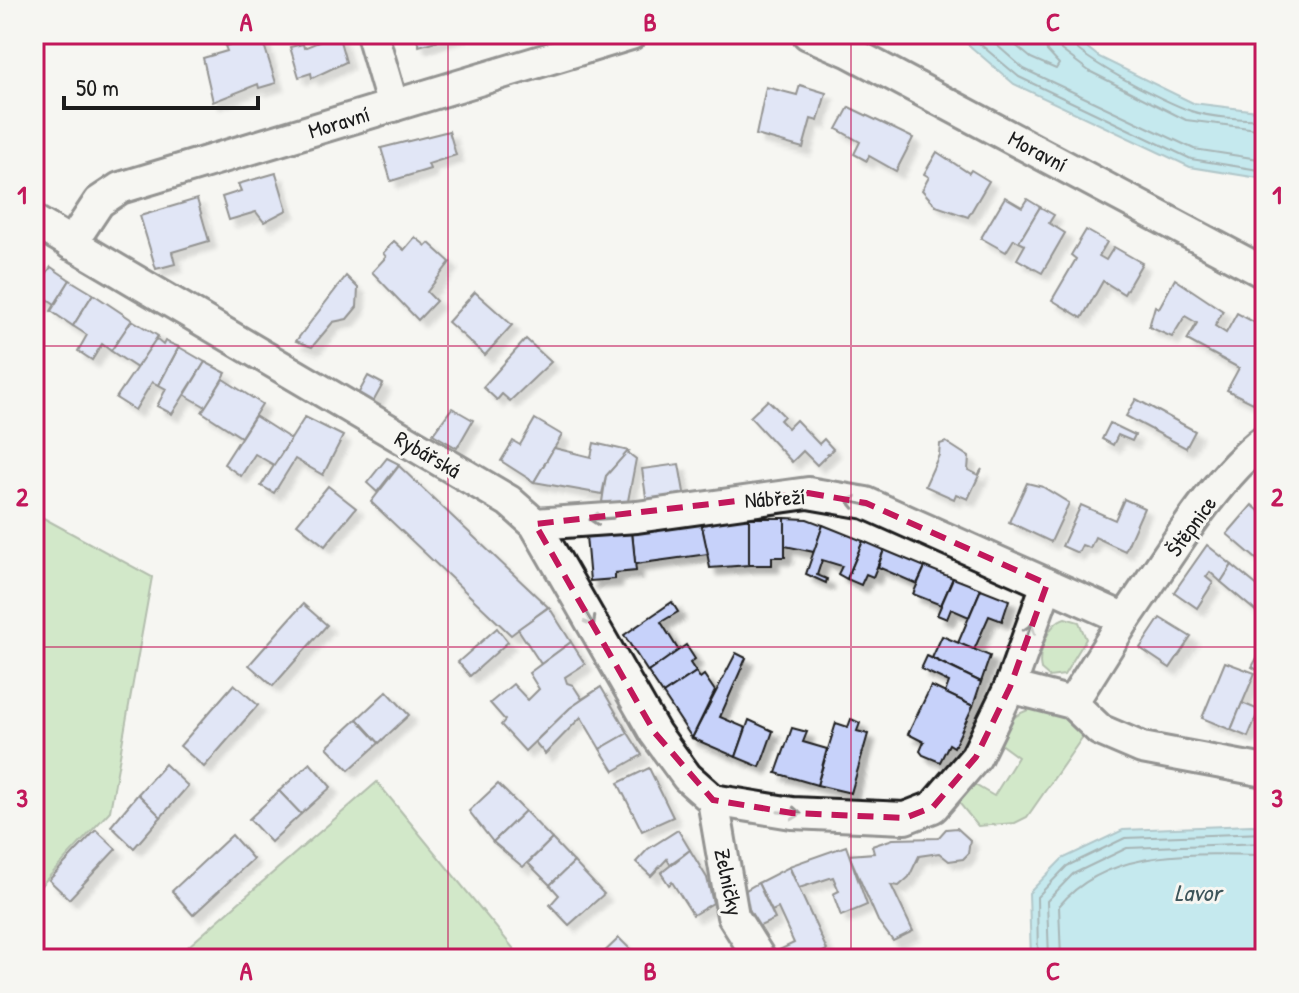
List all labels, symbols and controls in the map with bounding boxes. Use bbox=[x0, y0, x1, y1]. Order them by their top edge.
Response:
text: A bbox=[240, 4, 253, 39]
text: B bbox=[643, 4, 657, 39]
text: C bbox=[1046, 4, 1060, 39]
scale bar bbox=[64, 60, 258, 110]
text: 50 m bbox=[76, 71, 119, 103]
street label: Moravní bbox=[305, 98, 373, 146]
street label: Moravní bbox=[1003, 123, 1073, 179]
text: 1 bbox=[17, 177, 27, 212]
text: 1 bbox=[1272, 177, 1282, 212]
street label: Rybářská bbox=[389, 423, 467, 485]
text: 2 bbox=[16, 479, 29, 514]
text: 2 bbox=[1271, 479, 1284, 514]
street label: Nábřeží bbox=[744, 481, 806, 515]
street label: Štěpnice bbox=[1159, 489, 1223, 562]
one-way arrow bbox=[846, 494, 872, 509]
one-way arrow bbox=[588, 512, 615, 527]
one-way arrow bbox=[580, 604, 596, 627]
one-way arrow bbox=[1022, 623, 1037, 648]
text: 3 bbox=[16, 780, 28, 815]
text: 3 bbox=[1271, 780, 1283, 815]
one-way arrow bbox=[776, 805, 803, 820]
street label: Zelničky bbox=[707, 846, 751, 918]
water label: Lavor bbox=[1175, 876, 1224, 908]
text: A bbox=[240, 953, 253, 988]
text: B bbox=[643, 953, 657, 988]
text: C bbox=[1046, 953, 1060, 988]

